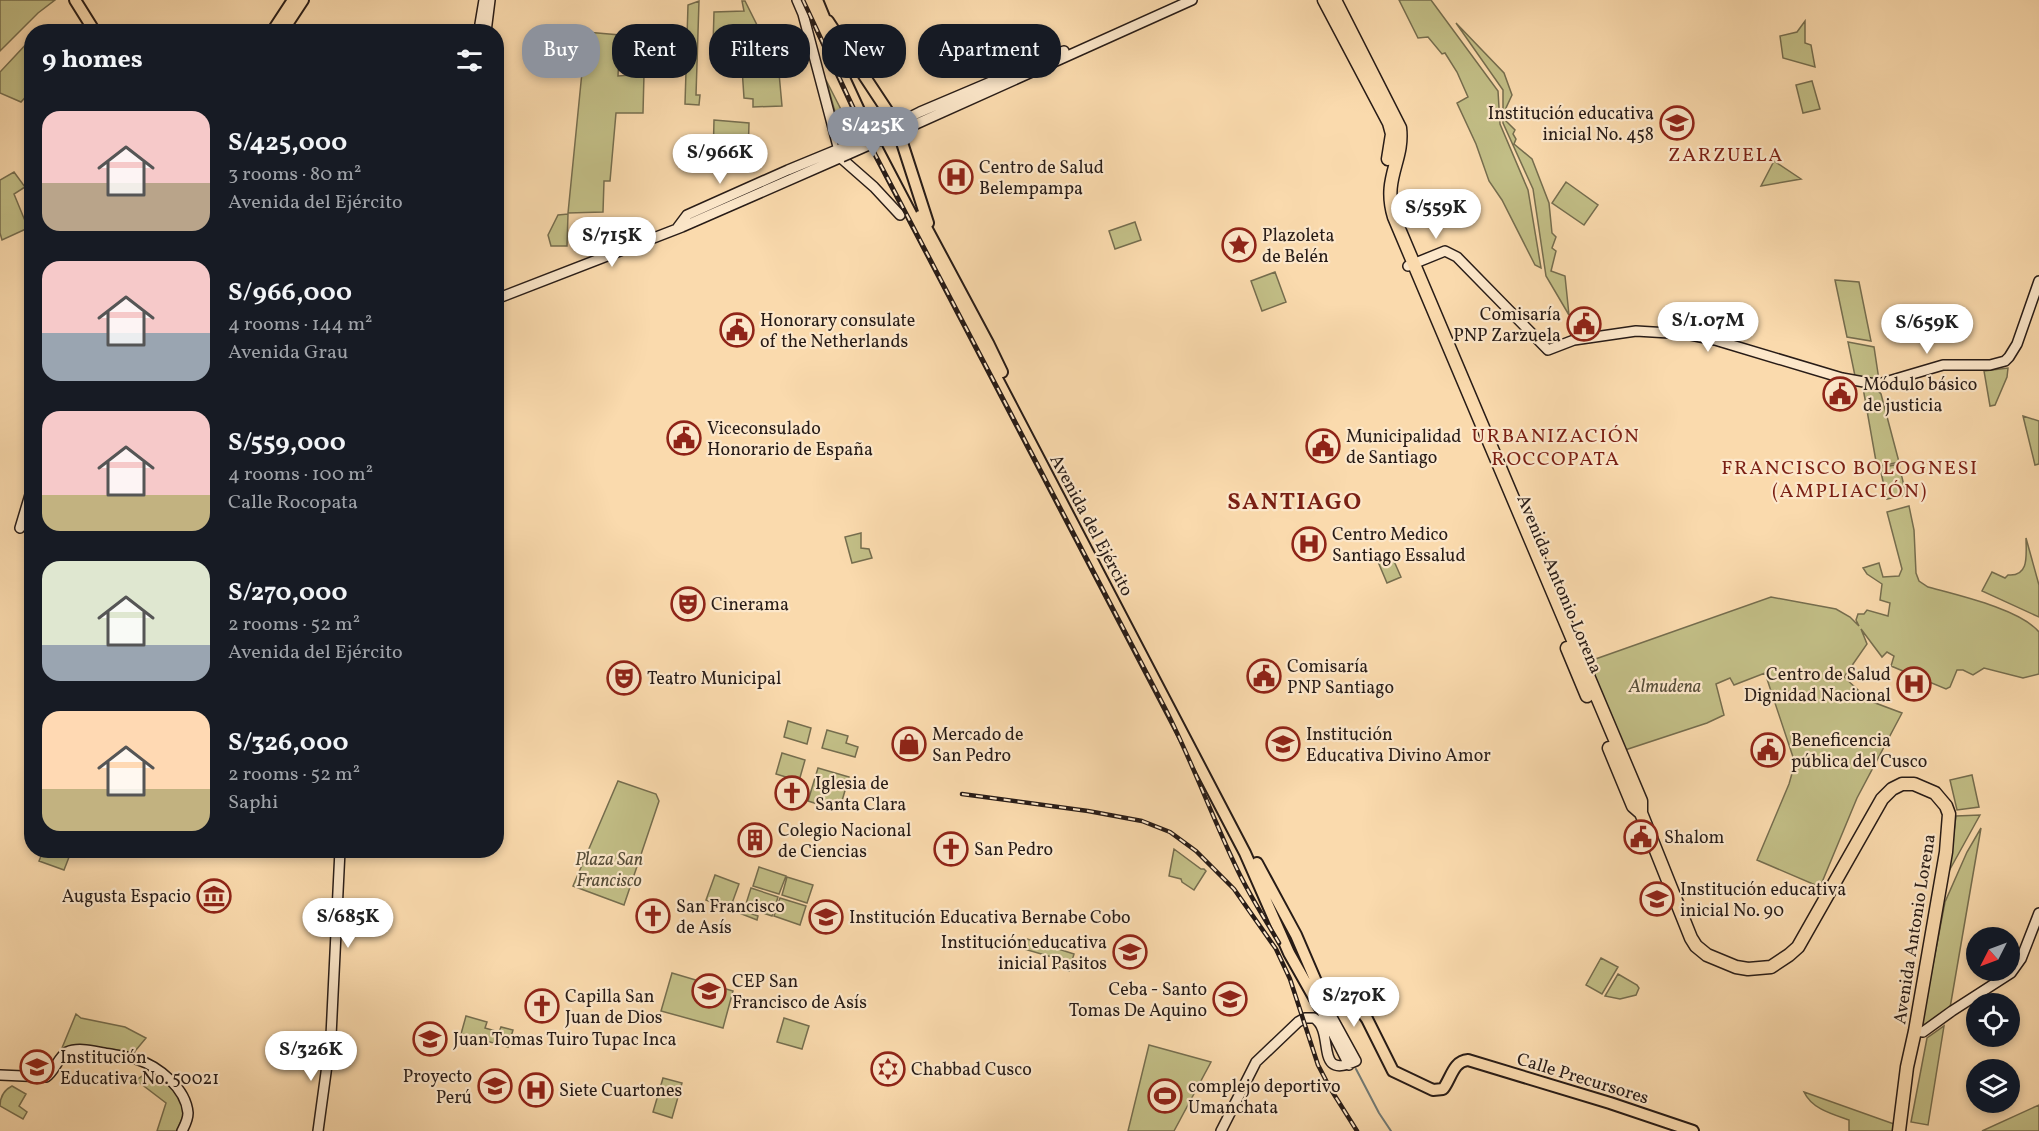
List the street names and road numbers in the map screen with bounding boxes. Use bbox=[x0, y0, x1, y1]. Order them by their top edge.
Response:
street label: Avenida del Ejército bbox=[1043, 450, 1139, 601]
street label: Avenida Antonio Lorena bbox=[1510, 491, 1608, 678]
street label: Avenida Antonio Lorena bbox=[1888, 832, 1943, 1026]
street label: Calle Precursores bbox=[1513, 1047, 1652, 1111]

